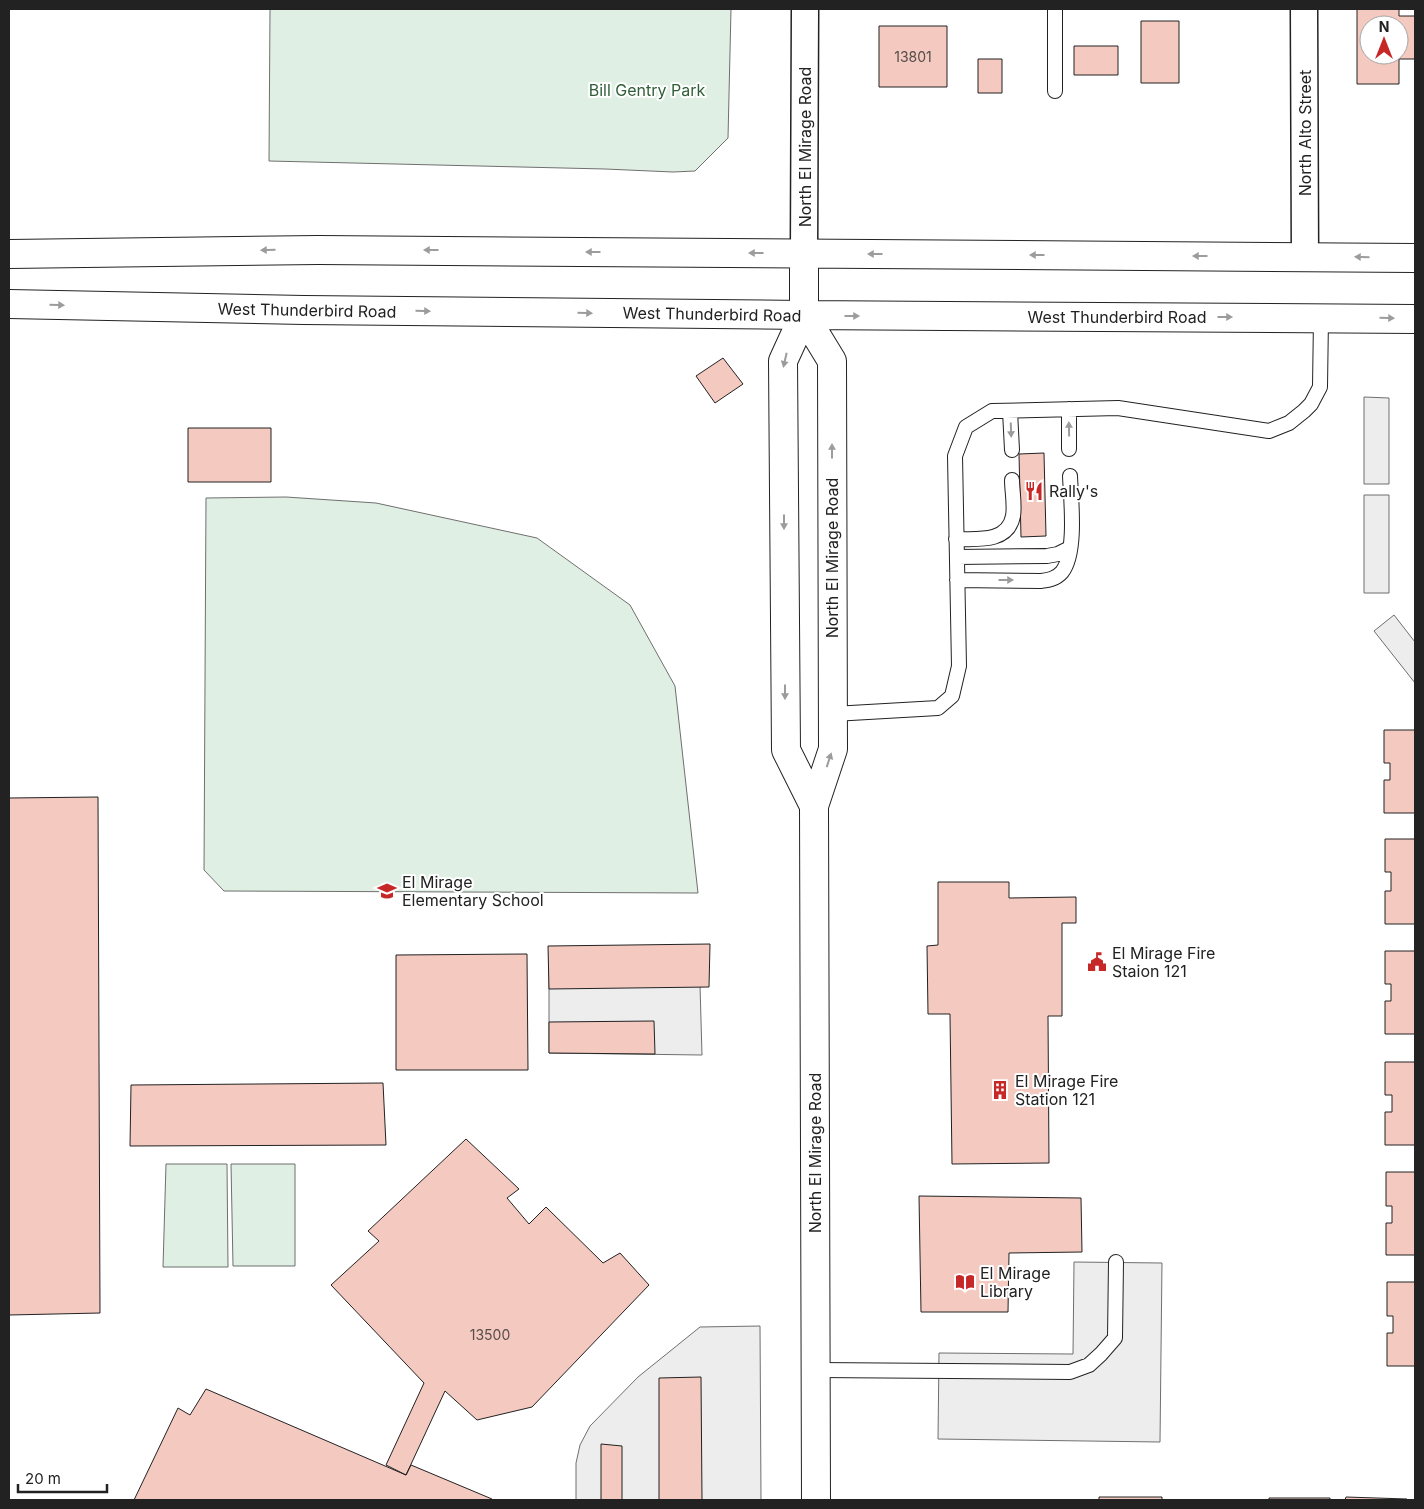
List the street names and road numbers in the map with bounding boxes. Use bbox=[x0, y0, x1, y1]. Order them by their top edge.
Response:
street label: North El Mirage Road bbox=[795, 67, 815, 227]
street label: North Alto Street bbox=[1295, 70, 1315, 196]
street label: West Thunderbird Road bbox=[217, 298, 397, 322]
street label: West Thunderbird Road bbox=[622, 302, 802, 326]
street label: West Thunderbird Road bbox=[1028, 307, 1206, 327]
street label: North El Mirage Road bbox=[822, 478, 842, 638]
street label: North El Mirage Road bbox=[805, 1073, 825, 1233]

